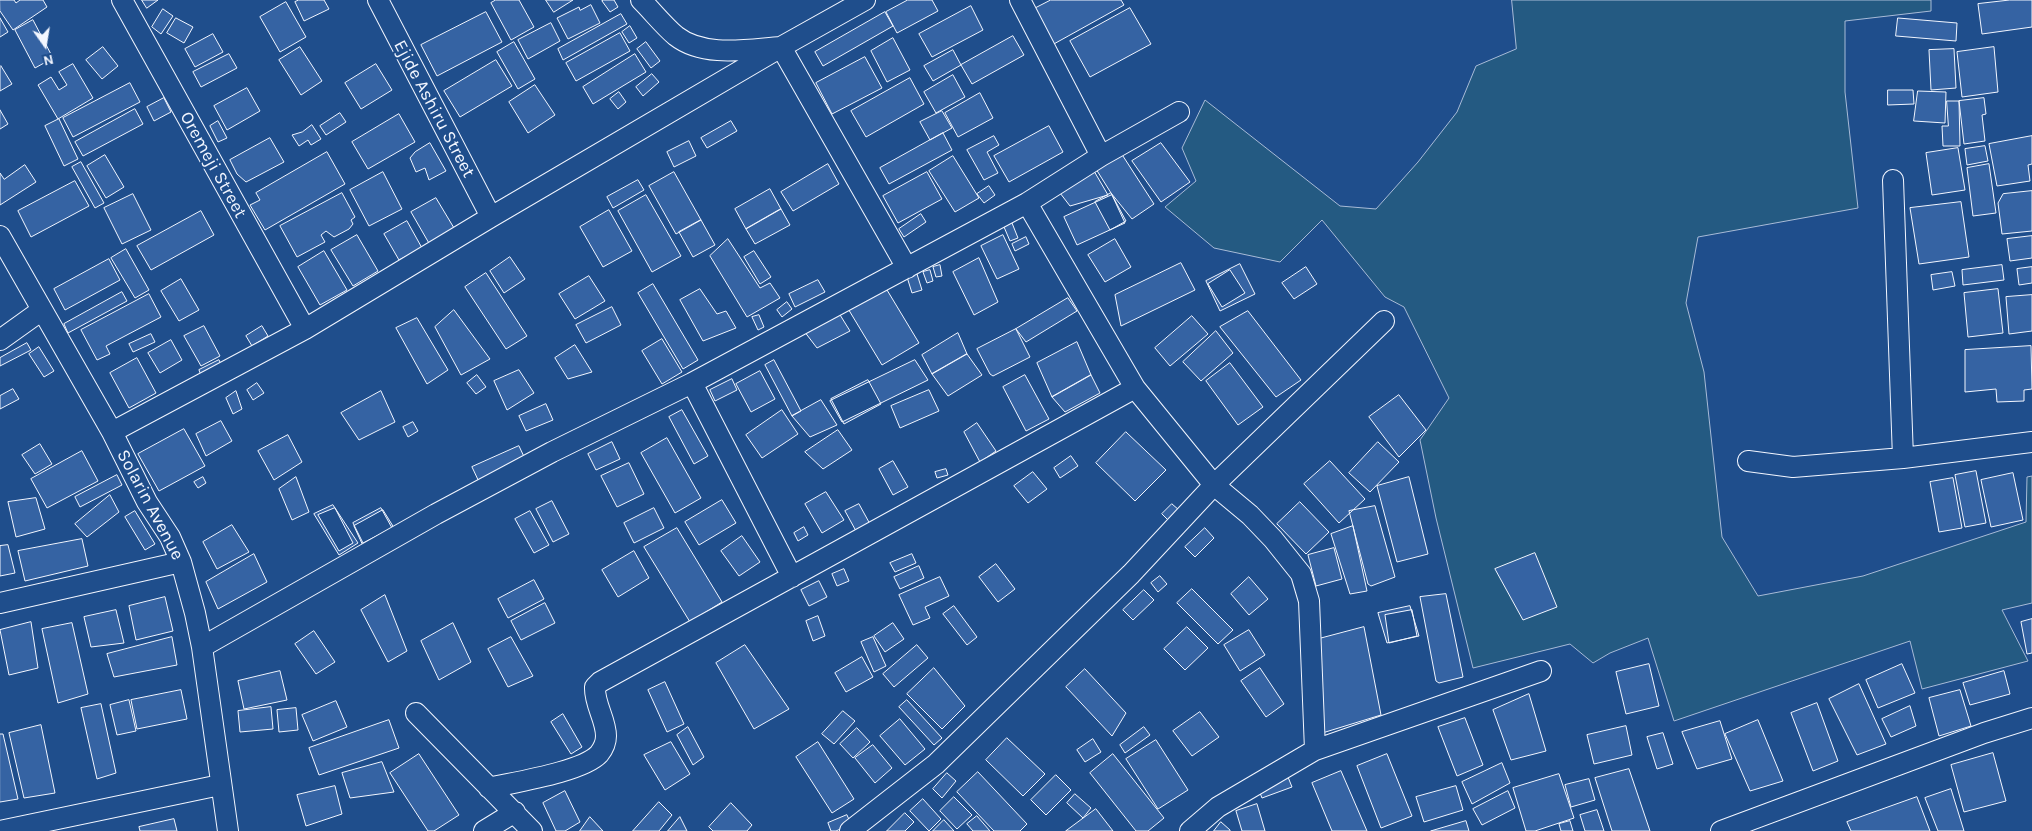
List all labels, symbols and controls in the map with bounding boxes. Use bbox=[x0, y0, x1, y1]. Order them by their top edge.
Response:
north arrow bbox=[20, 20, 70, 70]
street label: Ejide Ashiru Street bbox=[389, 37, 479, 181]
text: N bbox=[42, 51, 55, 70]
street label: Oremeji Street bbox=[175, 108, 251, 222]
street label: Solarin Avenue bbox=[112, 446, 188, 564]

